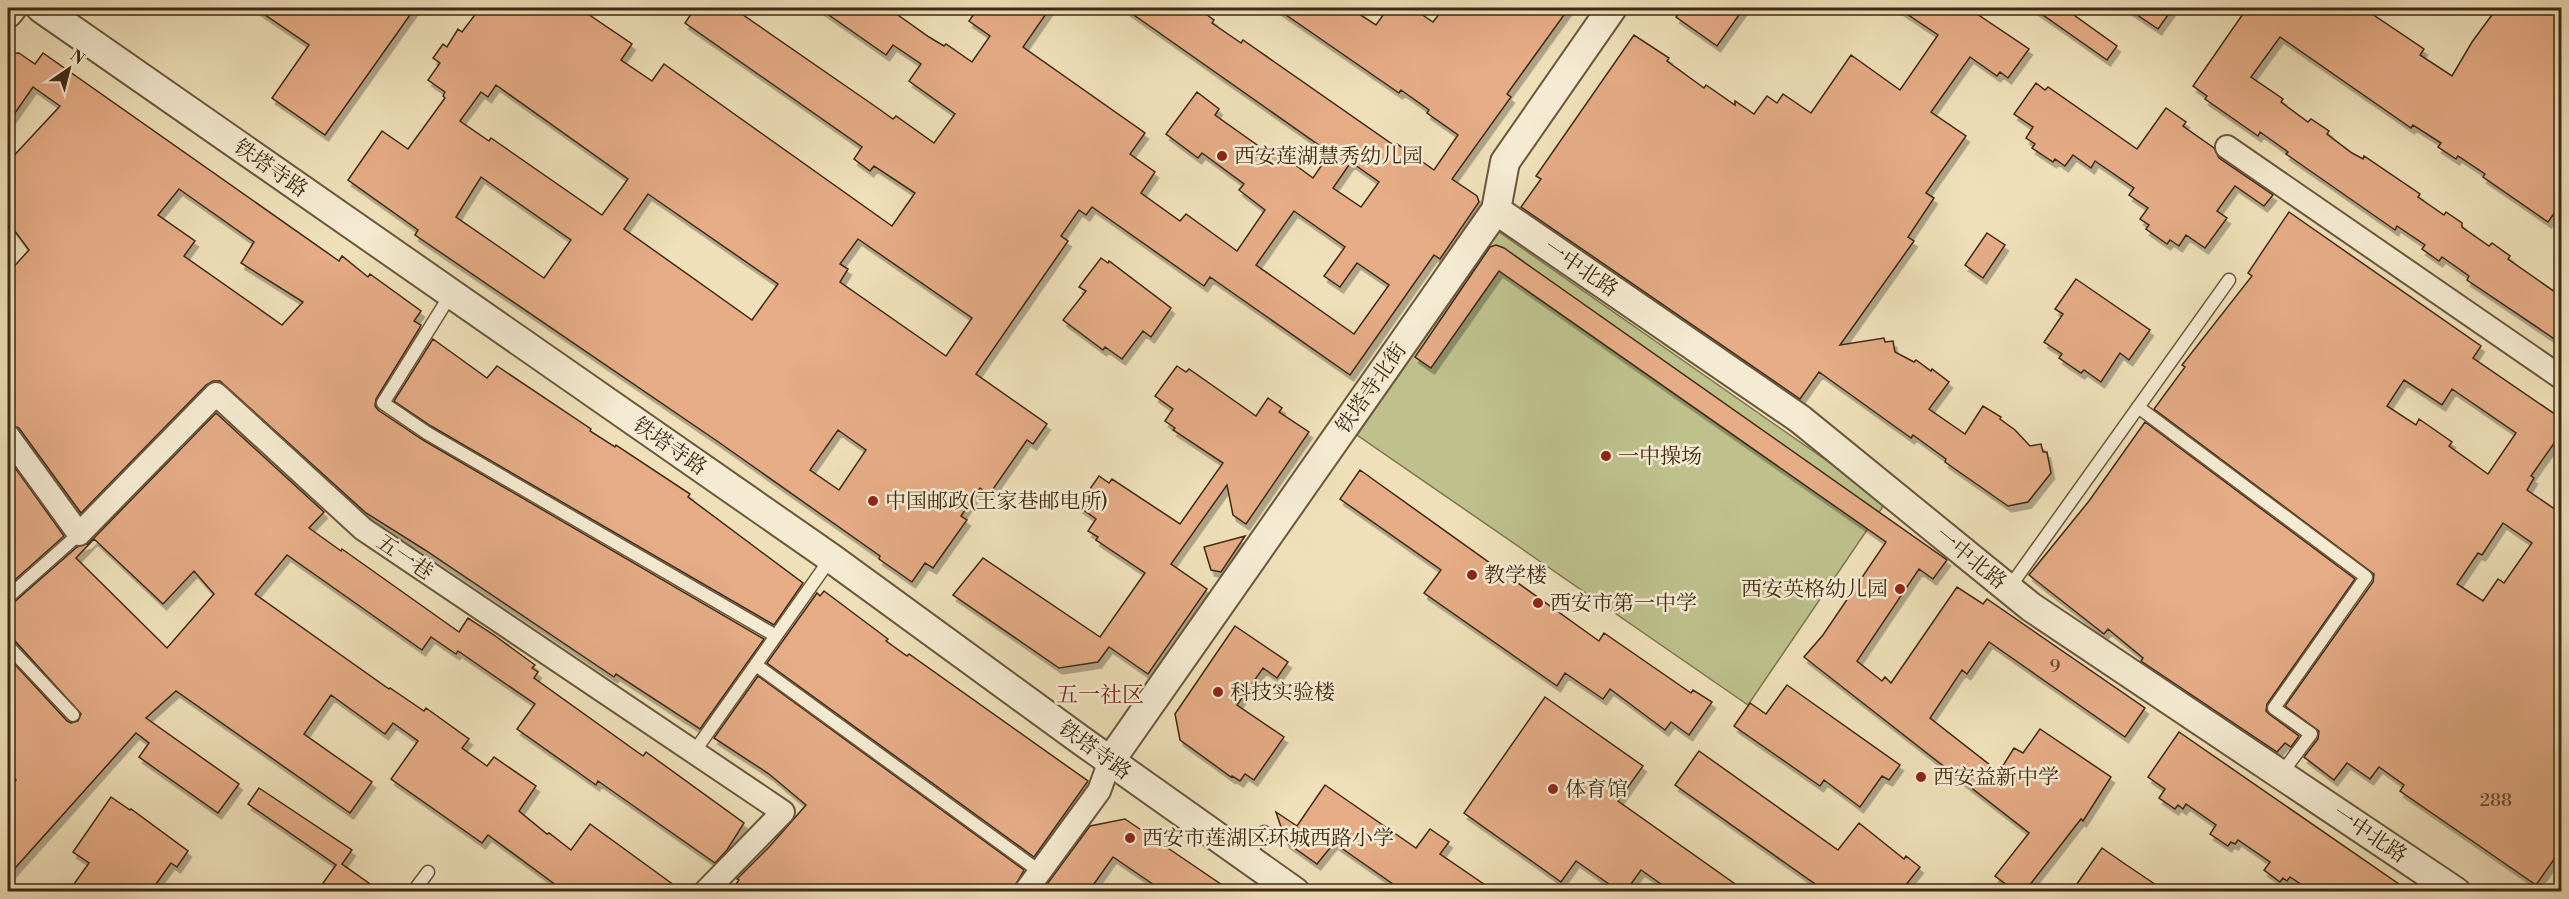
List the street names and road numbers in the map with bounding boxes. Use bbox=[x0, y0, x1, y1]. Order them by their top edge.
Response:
street label: 铁塔寺路 bbox=[229, 134, 312, 204]
street label: 一中北路 bbox=[1538, 235, 1623, 303]
street label: 铁塔寺北街 bbox=[1331, 338, 1413, 439]
street label: 铁塔寺路 bbox=[628, 412, 711, 482]
street label: 一中北路 bbox=[1930, 522, 2011, 595]
street label: 五一巷 bbox=[371, 529, 438, 586]
street label: 铁塔寺路 bbox=[1053, 716, 1136, 786]
street label: 一中北路 bbox=[2327, 801, 2412, 869]

